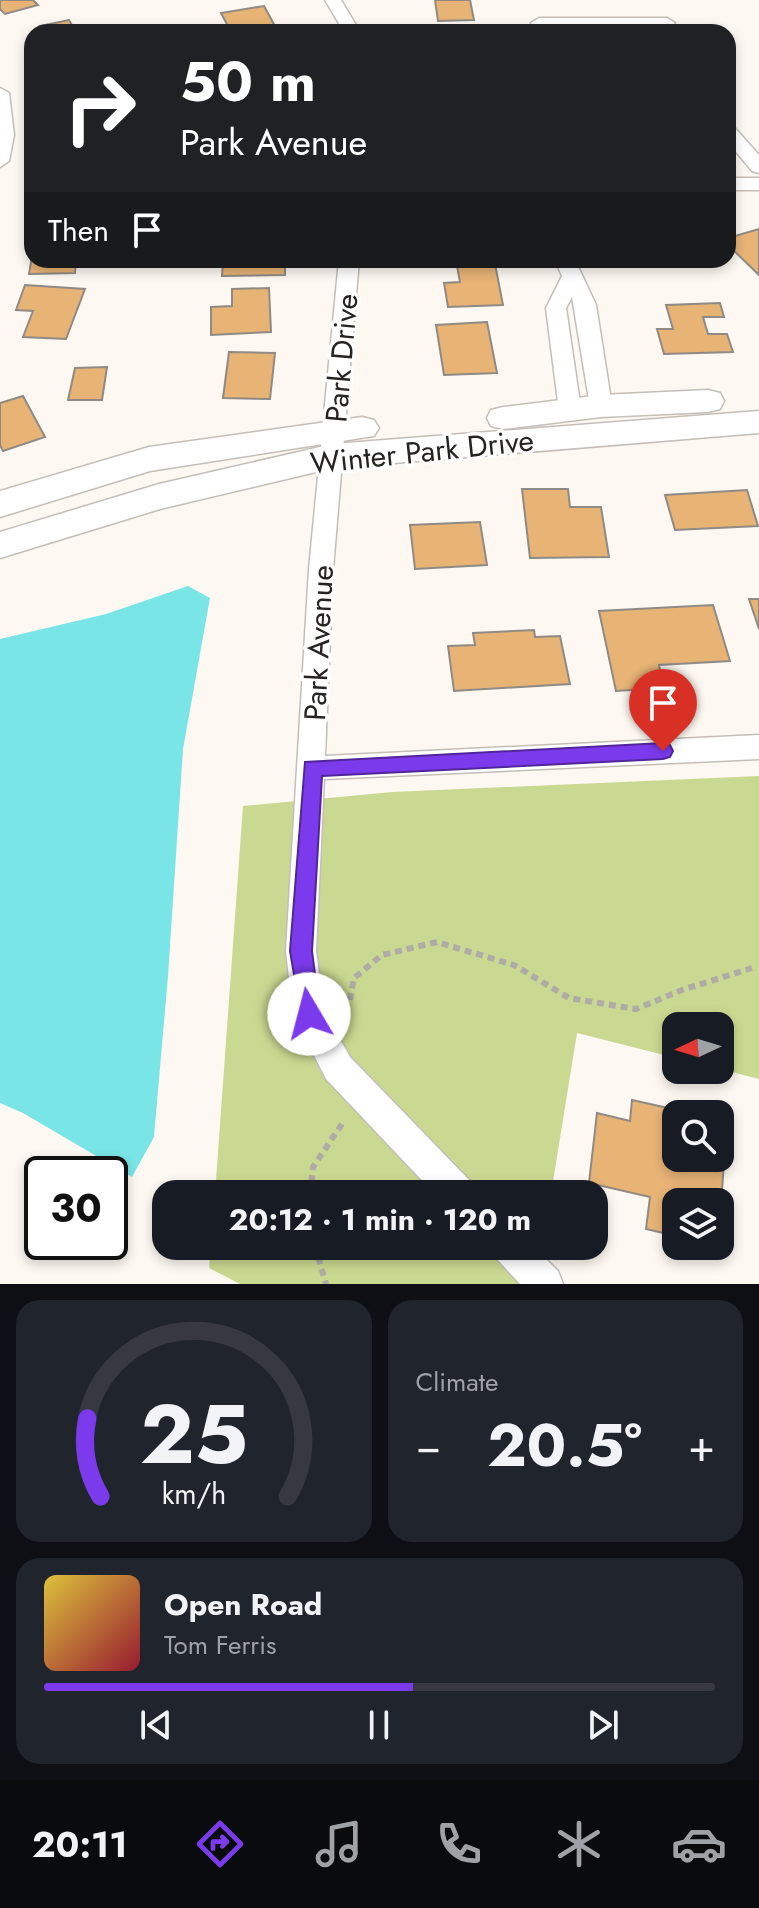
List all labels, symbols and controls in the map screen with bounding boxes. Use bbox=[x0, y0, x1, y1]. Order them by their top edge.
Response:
text: 50 m bbox=[180, 41, 316, 122]
icon: right bbox=[48, 56, 152, 160]
text: Park Avenue bbox=[180, 116, 367, 168]
icon: arrive bbox=[125, 208, 169, 252]
text: Then bbox=[48, 209, 109, 252]
street label: Park Drive bbox=[314, 292, 369, 424]
street label: Winter Park Drive bbox=[308, 418, 536, 485]
street label: Park Avenue bbox=[293, 564, 344, 722]
pin bbox=[629, 669, 697, 751]
icon: arrive bbox=[641, 681, 685, 725]
position arrow bbox=[267, 972, 351, 1056]
north arrow bbox=[662, 1012, 734, 1084]
map controls bbox=[662, 1012, 734, 1260]
button: search bbox=[662, 1100, 734, 1172]
speed limit sign: 30 bbox=[24, 1156, 128, 1260]
button: layers bbox=[662, 1188, 734, 1260]
text: 20:12 · 1 min · 120 m bbox=[229, 1198, 531, 1241]
text: Climate bbox=[416, 1363, 498, 1401]
text: 25 bbox=[140, 1374, 248, 1494]
text: 20.5° bbox=[487, 1402, 642, 1489]
text: − bbox=[416, 1414, 441, 1478]
text: + bbox=[688, 1414, 715, 1478]
text: km/h bbox=[161, 1473, 226, 1515]
text: Open Road bbox=[164, 1583, 322, 1626]
text: Tom Ferris bbox=[164, 1626, 276, 1664]
icon: previous bbox=[134, 1703, 178, 1747]
icon: pause bbox=[357, 1703, 401, 1747]
icon: next bbox=[581, 1703, 625, 1747]
icon: directions bbox=[192, 1816, 248, 1872]
icon: music bbox=[311, 1816, 367, 1872]
icon: phone bbox=[431, 1816, 487, 1872]
icon: climate bbox=[551, 1816, 607, 1872]
icon: car bbox=[671, 1816, 727, 1872]
text: 20:11 bbox=[32, 1818, 128, 1870]

